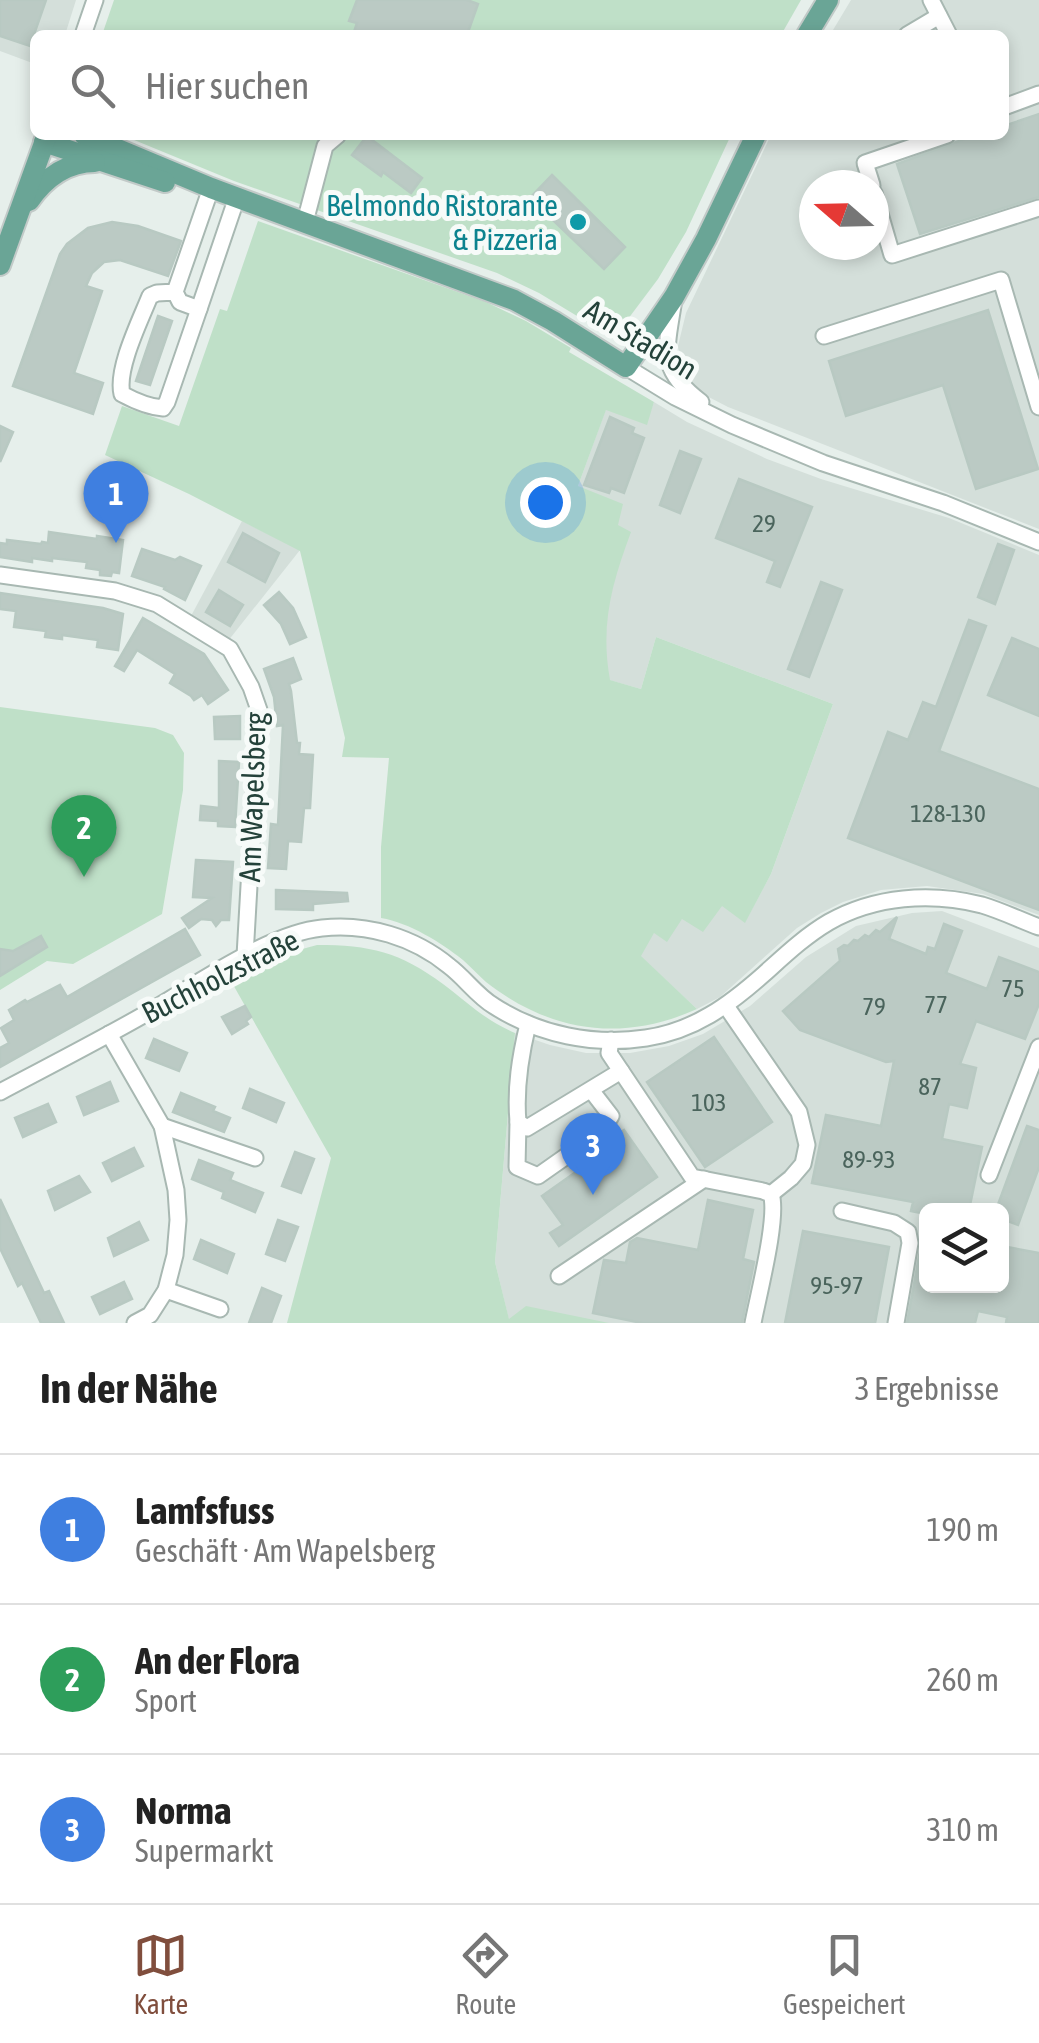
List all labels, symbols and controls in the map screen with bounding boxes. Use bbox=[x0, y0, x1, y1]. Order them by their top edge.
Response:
search box bbox=[30, 30, 1009, 140]
icon: search bbox=[65, 58, 120, 113]
text: Hier suchen bbox=[145, 64, 309, 107]
north arrow bbox=[799, 170, 889, 260]
place label: Belmondo Ristorante & Pizzeria bbox=[326, 188, 558, 256]
marker: Belmondo Ristorante & Pizzeria bbox=[567, 211, 589, 233]
street label: Am Stadion bbox=[579, 292, 703, 386]
pin: 1 bbox=[84, 460, 148, 543]
your location bbox=[520, 477, 571, 528]
house number: 29 bbox=[752, 509, 776, 537]
street label: Am Wapelsberg bbox=[232, 711, 272, 883]
pin: 2 bbox=[52, 794, 116, 877]
house number: 128-130 bbox=[910, 799, 986, 827]
street label: Buchholzstraße bbox=[136, 922, 304, 1030]
house number: 75 bbox=[1001, 974, 1025, 1002]
house number: 77 bbox=[924, 990, 948, 1018]
house number: 79 bbox=[862, 992, 886, 1020]
house number: 87 bbox=[918, 1072, 942, 1100]
house number: 103 bbox=[691, 1088, 727, 1116]
pin: 3 bbox=[560, 1112, 626, 1195]
house number: 89-93 bbox=[842, 1145, 896, 1173]
map controls bbox=[919, 1203, 1009, 1293]
button: layers bbox=[919, 1203, 1009, 1293]
house number: 95-97 bbox=[810, 1271, 864, 1299]
text: In der Nähe bbox=[40, 1364, 218, 1412]
text: 3 Ergebnisse bbox=[855, 1370, 999, 1407]
text: Lamfsfuss bbox=[135, 1489, 274, 1532]
text: 1 bbox=[65, 1511, 80, 1548]
text: 190 m bbox=[926, 1511, 999, 1548]
text: Geschäft · Am Wapelsberg bbox=[135, 1532, 435, 1569]
text: An der Flora bbox=[135, 1639, 300, 1682]
text: 2 bbox=[65, 1661, 80, 1698]
text: 260 m bbox=[926, 1661, 999, 1698]
text: Sport bbox=[135, 1682, 197, 1719]
text: Norma bbox=[135, 1789, 232, 1832]
text: 3 bbox=[65, 1811, 80, 1848]
text: 310 m bbox=[926, 1811, 999, 1848]
text: Supermarkt bbox=[135, 1832, 274, 1869]
tab: Karte bbox=[133, 1928, 188, 2020]
tab: Route bbox=[455, 1928, 516, 2020]
tab: Gespeichert bbox=[783, 1928, 906, 2020]

